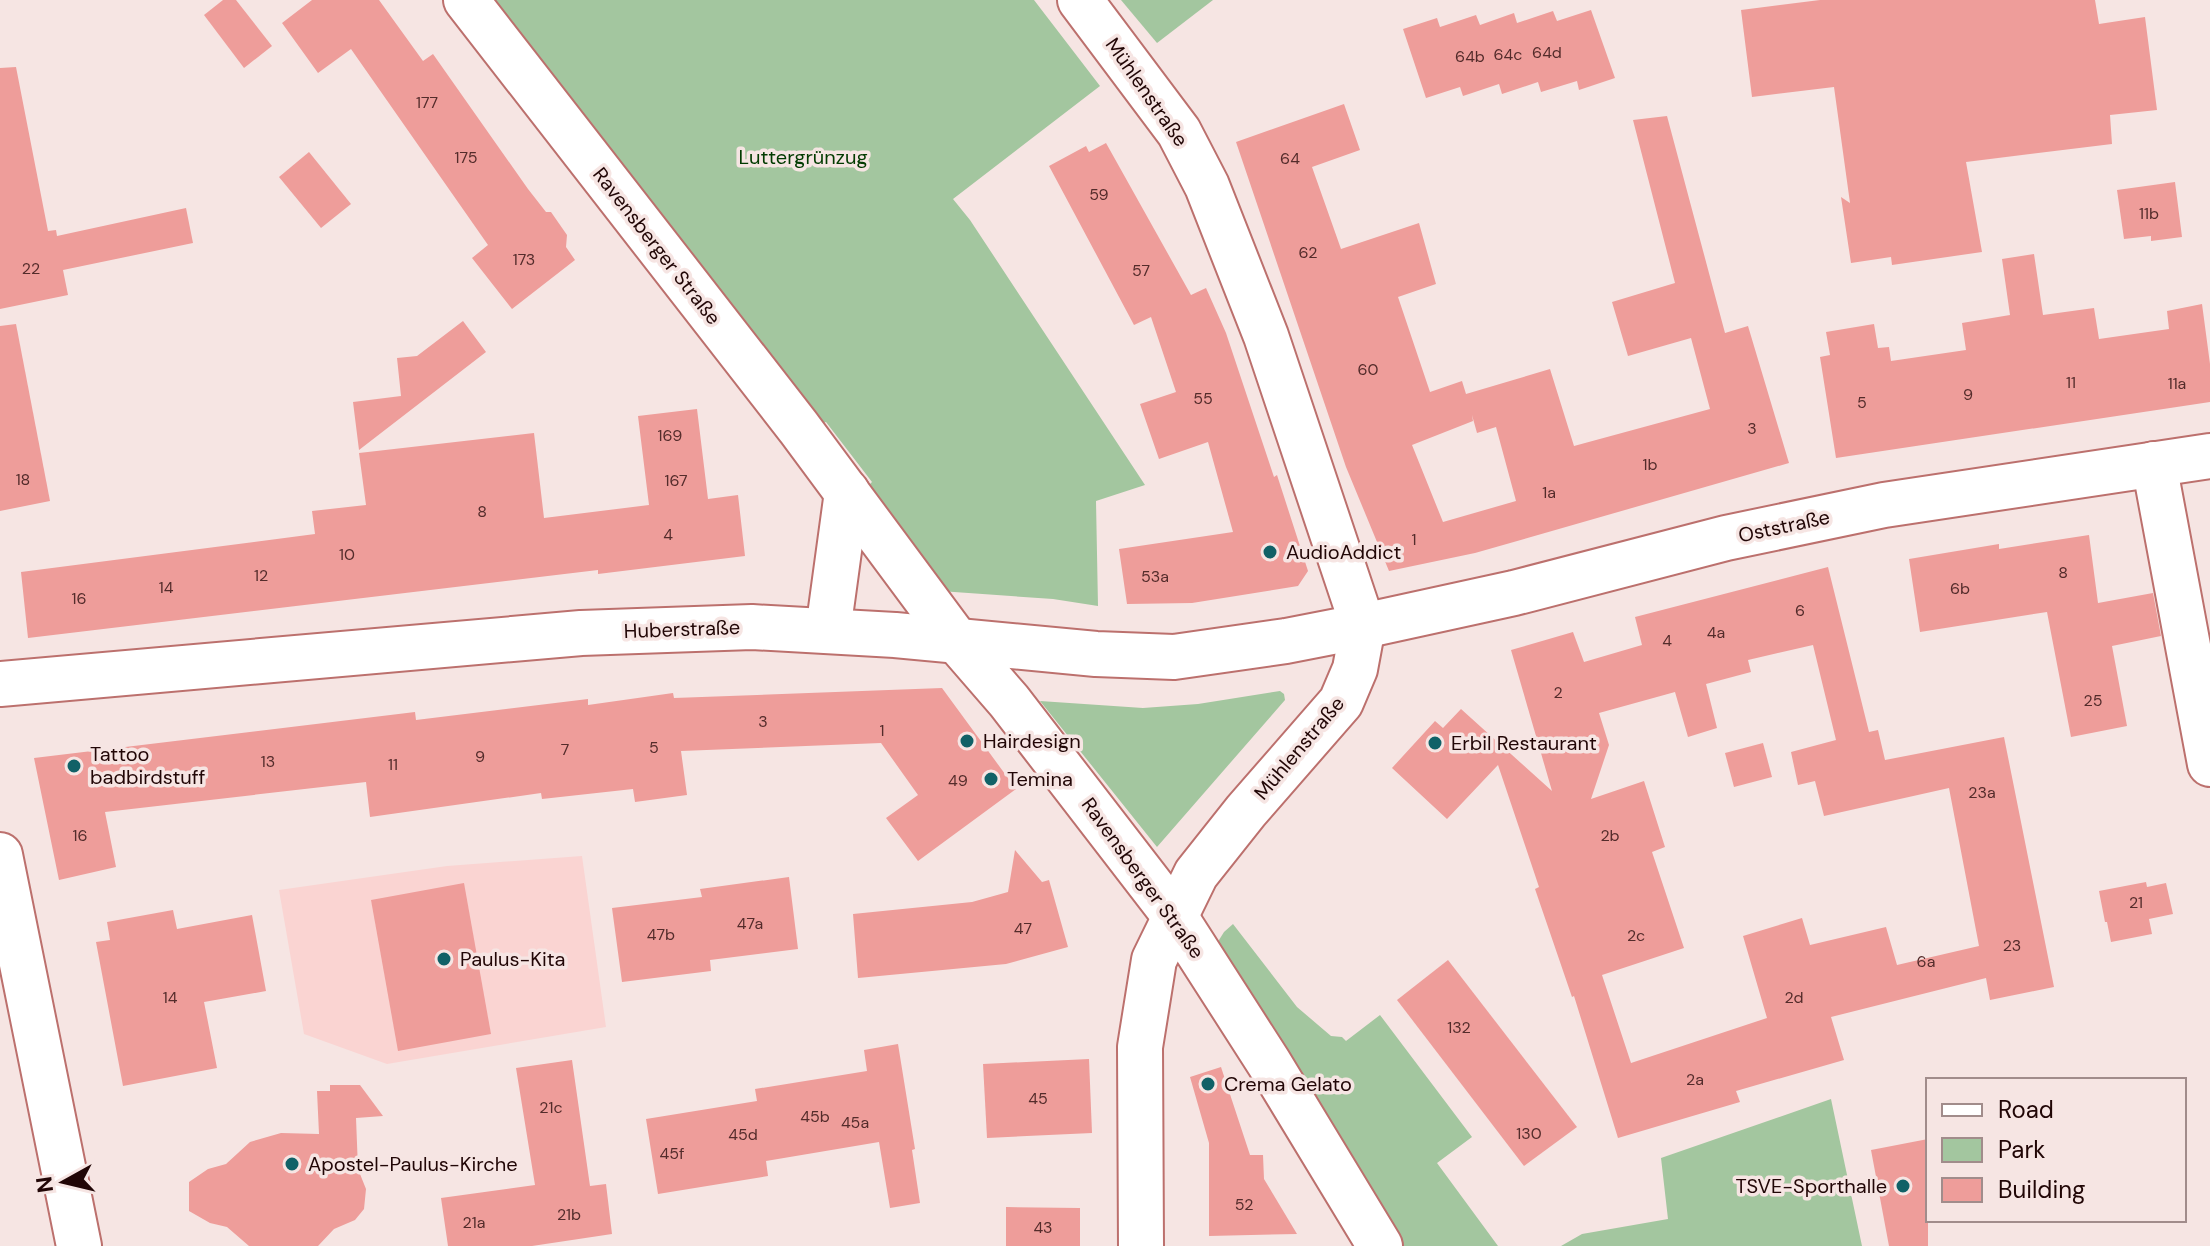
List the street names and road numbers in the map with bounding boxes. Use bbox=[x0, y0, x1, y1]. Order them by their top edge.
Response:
street label: Mühlenstraße bbox=[1100, 32, 1194, 152]
street label: Ravensberger Straße bbox=[587, 162, 727, 330]
street label: Oststraße bbox=[1736, 504, 1832, 548]
street label: Huberstraße bbox=[623, 614, 741, 644]
street label: Mühlenstraße bbox=[1248, 691, 1350, 805]
street label: Ravensberger Straße bbox=[1076, 792, 1210, 964]

